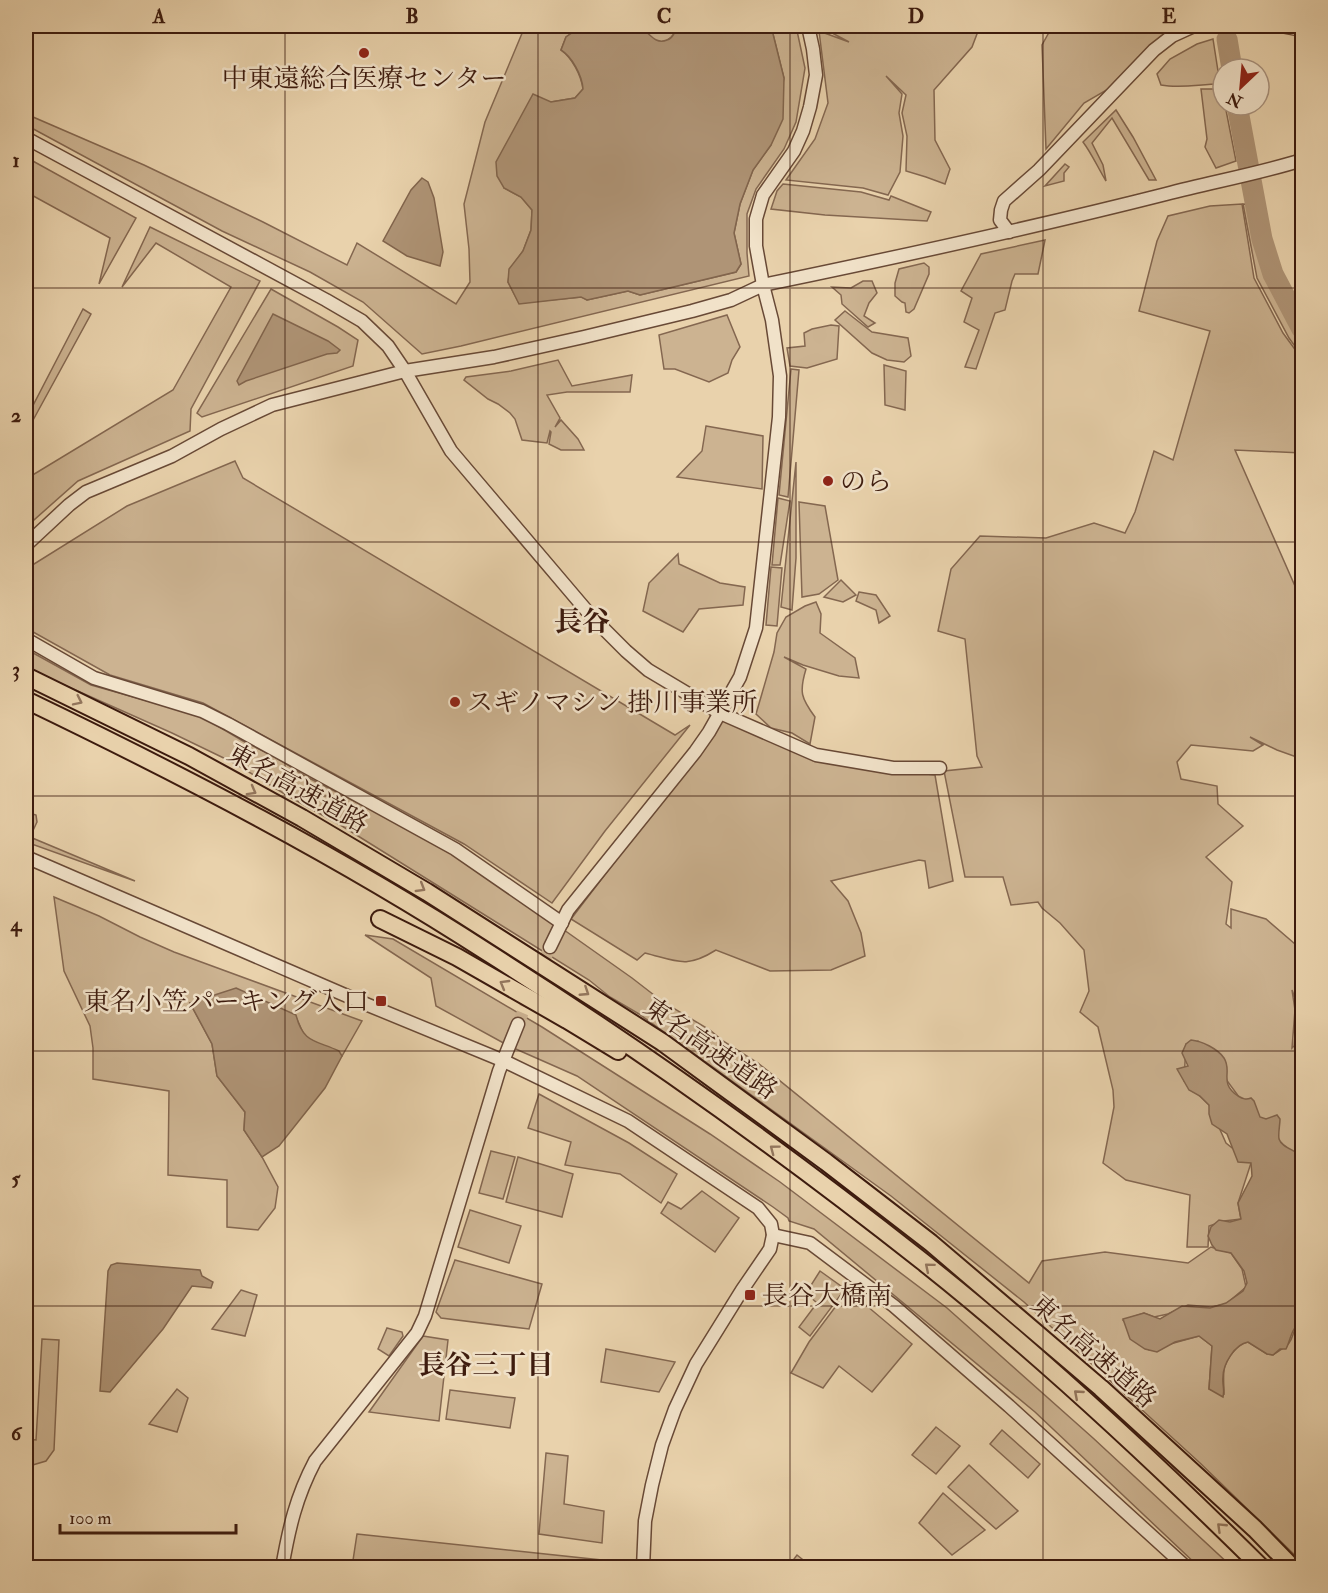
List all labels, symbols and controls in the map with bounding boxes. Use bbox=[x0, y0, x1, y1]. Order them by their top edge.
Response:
text: A bbox=[152, 4, 166, 29]
text: B bbox=[405, 4, 419, 29]
text: C bbox=[657, 4, 671, 29]
text: D bbox=[908, 4, 924, 29]
text: E bbox=[1162, 4, 1177, 29]
marker: 中東遠総合医療センター bbox=[357, 46, 371, 60]
north arrow bbox=[1211, 57, 1271, 117]
place label: 中東遠総合医療センター bbox=[222, 63, 506, 95]
text: N bbox=[1223, 87, 1247, 112]
text: 1 bbox=[12, 148, 20, 173]
text: 2 bbox=[11, 403, 21, 428]
place label: のら bbox=[840, 466, 892, 498]
marker: のら bbox=[821, 474, 835, 488]
district label: 長谷 bbox=[554, 605, 610, 640]
text: 3 bbox=[12, 657, 20, 682]
place label: スギノマシン 掛川事業所 bbox=[467, 687, 757, 719]
one-way arrow bbox=[72, 694, 83, 706]
marker: スギノマシン 掛川事業所 bbox=[448, 695, 462, 709]
street label: 東名高速道路 bbox=[222, 737, 373, 841]
one-way arrow bbox=[245, 784, 256, 795]
one-way arrow bbox=[415, 880, 425, 892]
text: 4 bbox=[10, 912, 23, 937]
one-way arrow bbox=[500, 980, 510, 991]
one-way arrow bbox=[579, 985, 589, 997]
place label: 東名小笠パーキング入口 bbox=[84, 986, 369, 1018]
street label: 東名高速道路 bbox=[637, 991, 784, 1107]
marker: 東名小笠パーキング入口 bbox=[374, 994, 388, 1008]
one-way arrow bbox=[770, 1145, 781, 1156]
text: 5 bbox=[12, 1166, 22, 1191]
one-way arrow bbox=[925, 1264, 936, 1275]
place label: 長谷大橋南 bbox=[762, 1280, 892, 1312]
marker: 長谷大橋南 bbox=[743, 1288, 757, 1302]
street label: 東名高速道路 bbox=[1024, 1289, 1163, 1415]
district label: 長谷三丁目 bbox=[419, 1349, 554, 1382]
one-way arrow bbox=[1074, 1390, 1085, 1401]
text: 6 bbox=[11, 1421, 23, 1446]
scale bar bbox=[60, 1497, 236, 1535]
text: 100 m bbox=[69, 1507, 112, 1530]
one-way arrow bbox=[1217, 1523, 1228, 1534]

